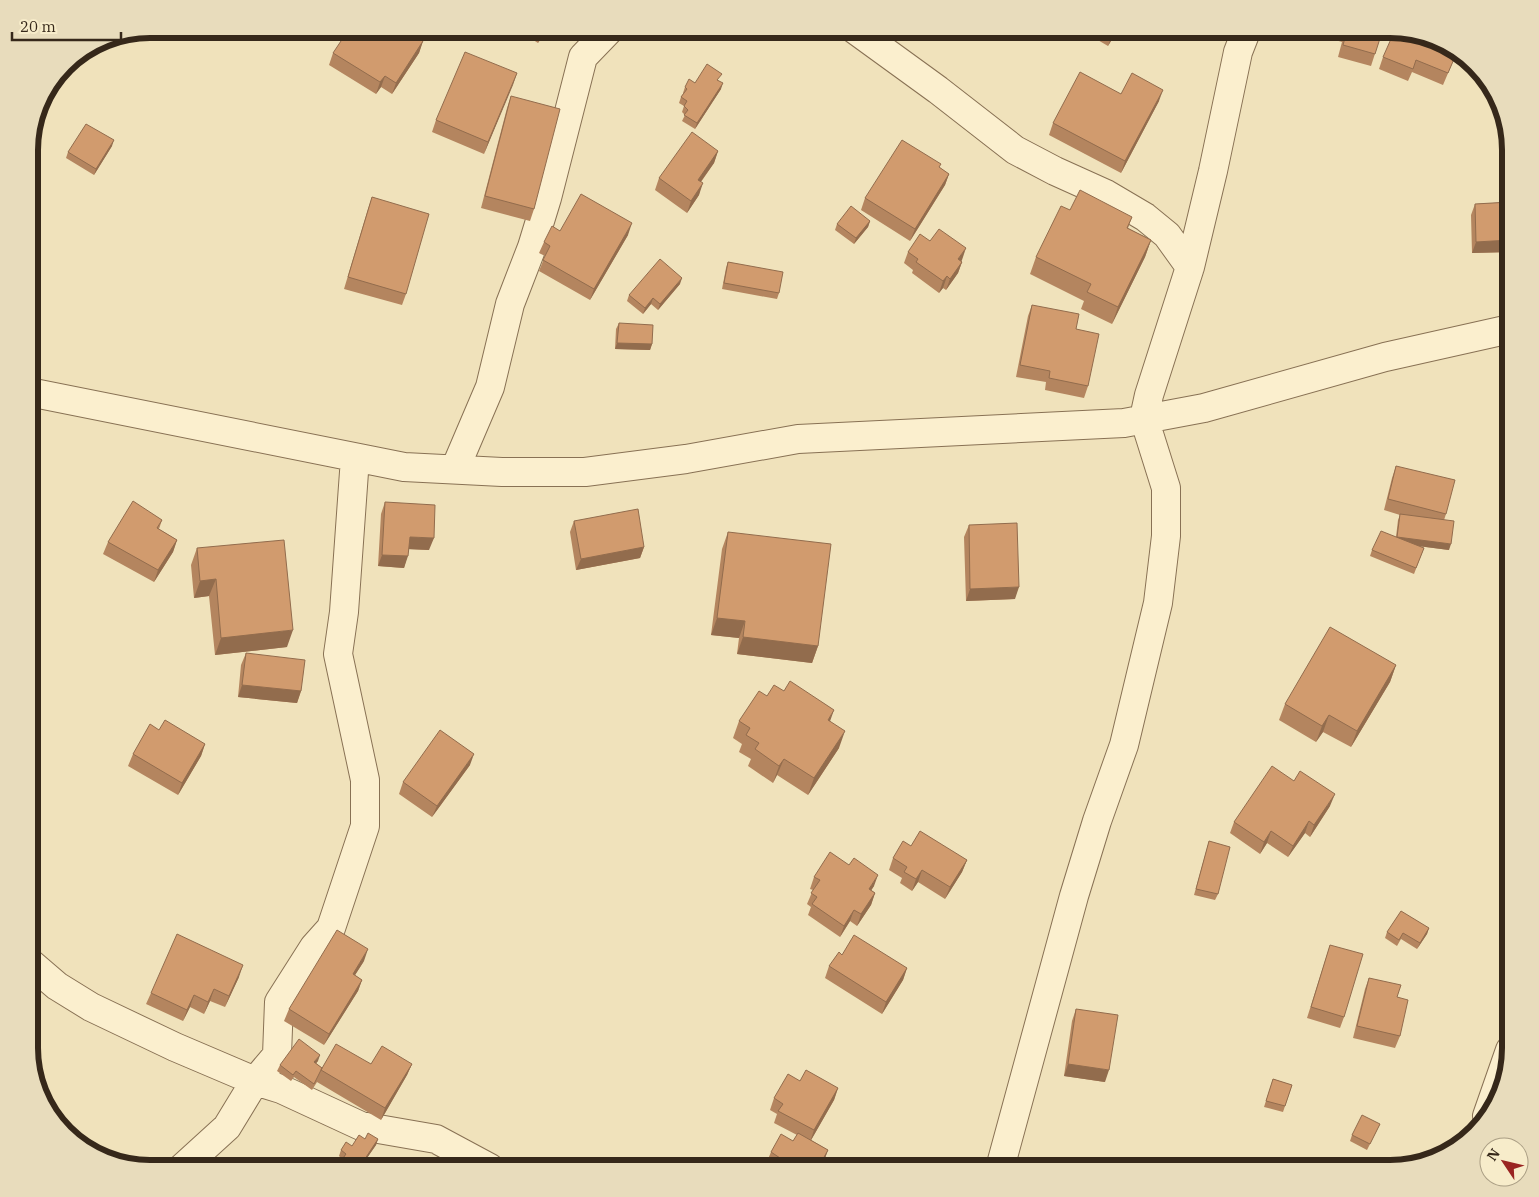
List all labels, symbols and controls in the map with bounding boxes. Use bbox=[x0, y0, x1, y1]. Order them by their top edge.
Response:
scale bar bbox=[12, 10, 121, 42]
text: 20 m bbox=[20, 17, 56, 36]
north arrow bbox=[1479, 1137, 1529, 1187]
text: N bbox=[1483, 1145, 1504, 1164]

